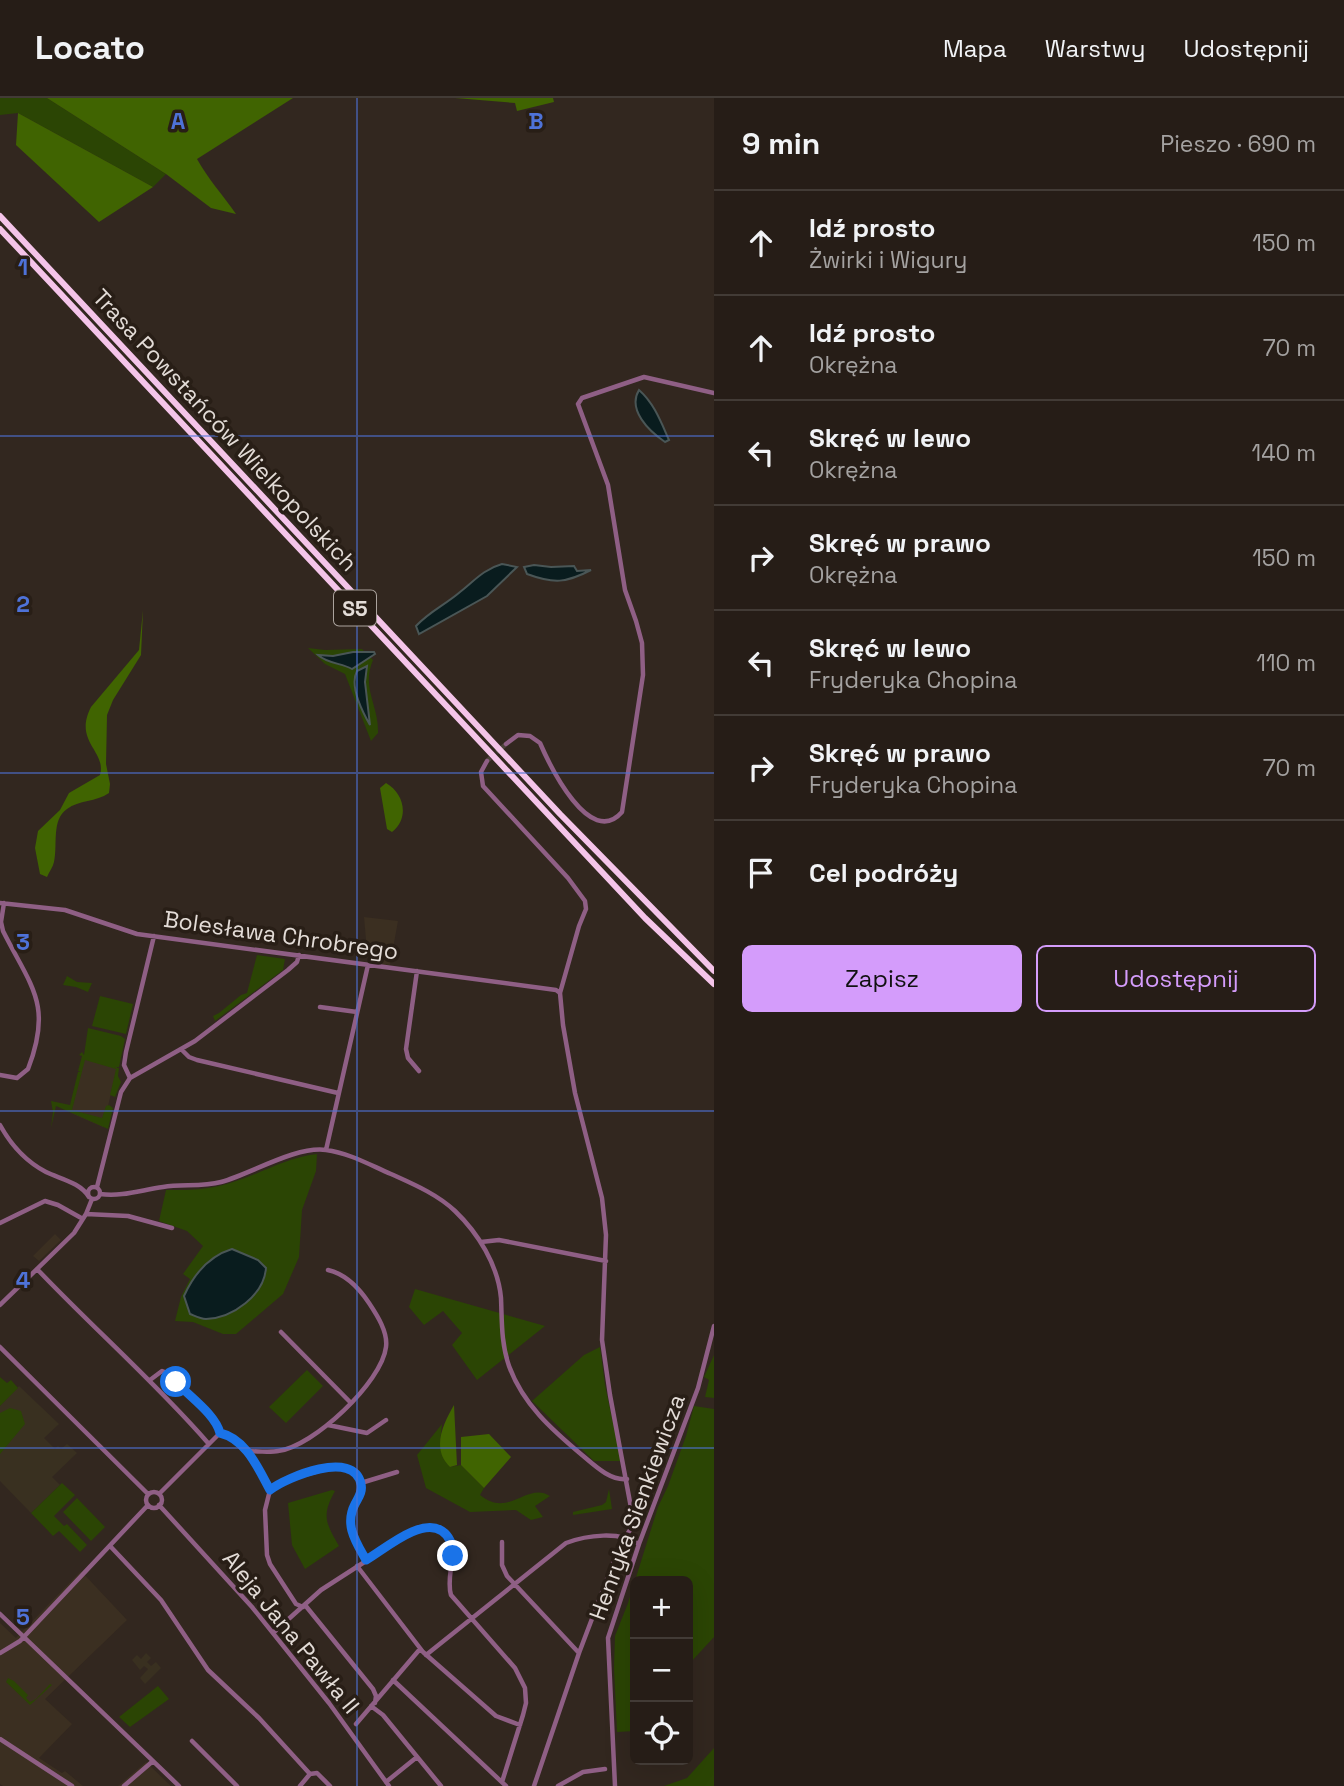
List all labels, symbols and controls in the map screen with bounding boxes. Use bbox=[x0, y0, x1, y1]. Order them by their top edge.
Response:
text: Locato bbox=[35, 27, 145, 69]
text: Mapa bbox=[943, 33, 1007, 64]
text: Warstwy bbox=[1045, 33, 1146, 64]
text: Udostępnij bbox=[1184, 33, 1309, 64]
text: A bbox=[171, 106, 186, 136]
text: B bbox=[528, 106, 544, 136]
text: 9 min bbox=[742, 124, 820, 163]
text: Pieszo · 690 m bbox=[1160, 129, 1316, 159]
text: Idź prosto bbox=[809, 211, 936, 245]
icon: ahead bbox=[742, 224, 780, 262]
text: 150 m bbox=[1252, 228, 1316, 258]
text: Żwirki i Wigury bbox=[809, 245, 967, 275]
text: 1 bbox=[18, 252, 28, 282]
street label: Trasa Powstańców Wielkopolskich bbox=[86, 283, 364, 577]
text: Idź prosto bbox=[809, 316, 936, 350]
icon: ahead bbox=[742, 329, 780, 367]
text: 70 m bbox=[1263, 333, 1316, 363]
text: Okrężna bbox=[809, 350, 898, 380]
text: Skręć w lewo bbox=[809, 421, 971, 455]
icon: left bbox=[742, 434, 780, 472]
text: 140 m bbox=[1252, 438, 1316, 468]
text: Okrężna bbox=[809, 455, 898, 485]
text: Skręć w prawo bbox=[809, 526, 991, 560]
icon: right bbox=[742, 539, 780, 577]
text: 150 m bbox=[1252, 543, 1316, 573]
text: Okrężna bbox=[809, 560, 898, 590]
text: 2 bbox=[16, 589, 30, 619]
road number: S5 bbox=[334, 590, 376, 626]
text: Skręć w lewo bbox=[809, 631, 971, 665]
icon: left bbox=[742, 644, 780, 682]
text: 110 m bbox=[1256, 648, 1316, 678]
text: Fryderyka Chopina bbox=[809, 665, 1017, 695]
text: Skręć w prawo bbox=[809, 736, 991, 770]
icon: right bbox=[742, 749, 780, 787]
text: 70 m bbox=[1263, 753, 1316, 783]
text: Fryderyka Chopina bbox=[809, 770, 1017, 800]
icon: arrive bbox=[742, 854, 780, 892]
text: Cel podróży bbox=[809, 856, 958, 890]
street label: Bolesława Chrobrego bbox=[162, 904, 400, 966]
text: 3 bbox=[16, 927, 30, 957]
button: Zapisz bbox=[742, 945, 1022, 1012]
button: Udostępnij bbox=[1036, 945, 1316, 1012]
text: 4 bbox=[16, 1265, 31, 1295]
route start bbox=[160, 1366, 191, 1397]
street label: Henryka Sienkiewicza bbox=[582, 1390, 692, 1624]
route end bbox=[437, 1540, 468, 1571]
street label: Aleja Jana Pawła II bbox=[216, 1544, 366, 1720]
map controls bbox=[630, 1576, 693, 1765]
button: + bbox=[630, 1576, 693, 1639]
text: 5 bbox=[16, 1602, 30, 1632]
button: − bbox=[630, 1639, 693, 1702]
button: locate bbox=[630, 1702, 693, 1765]

